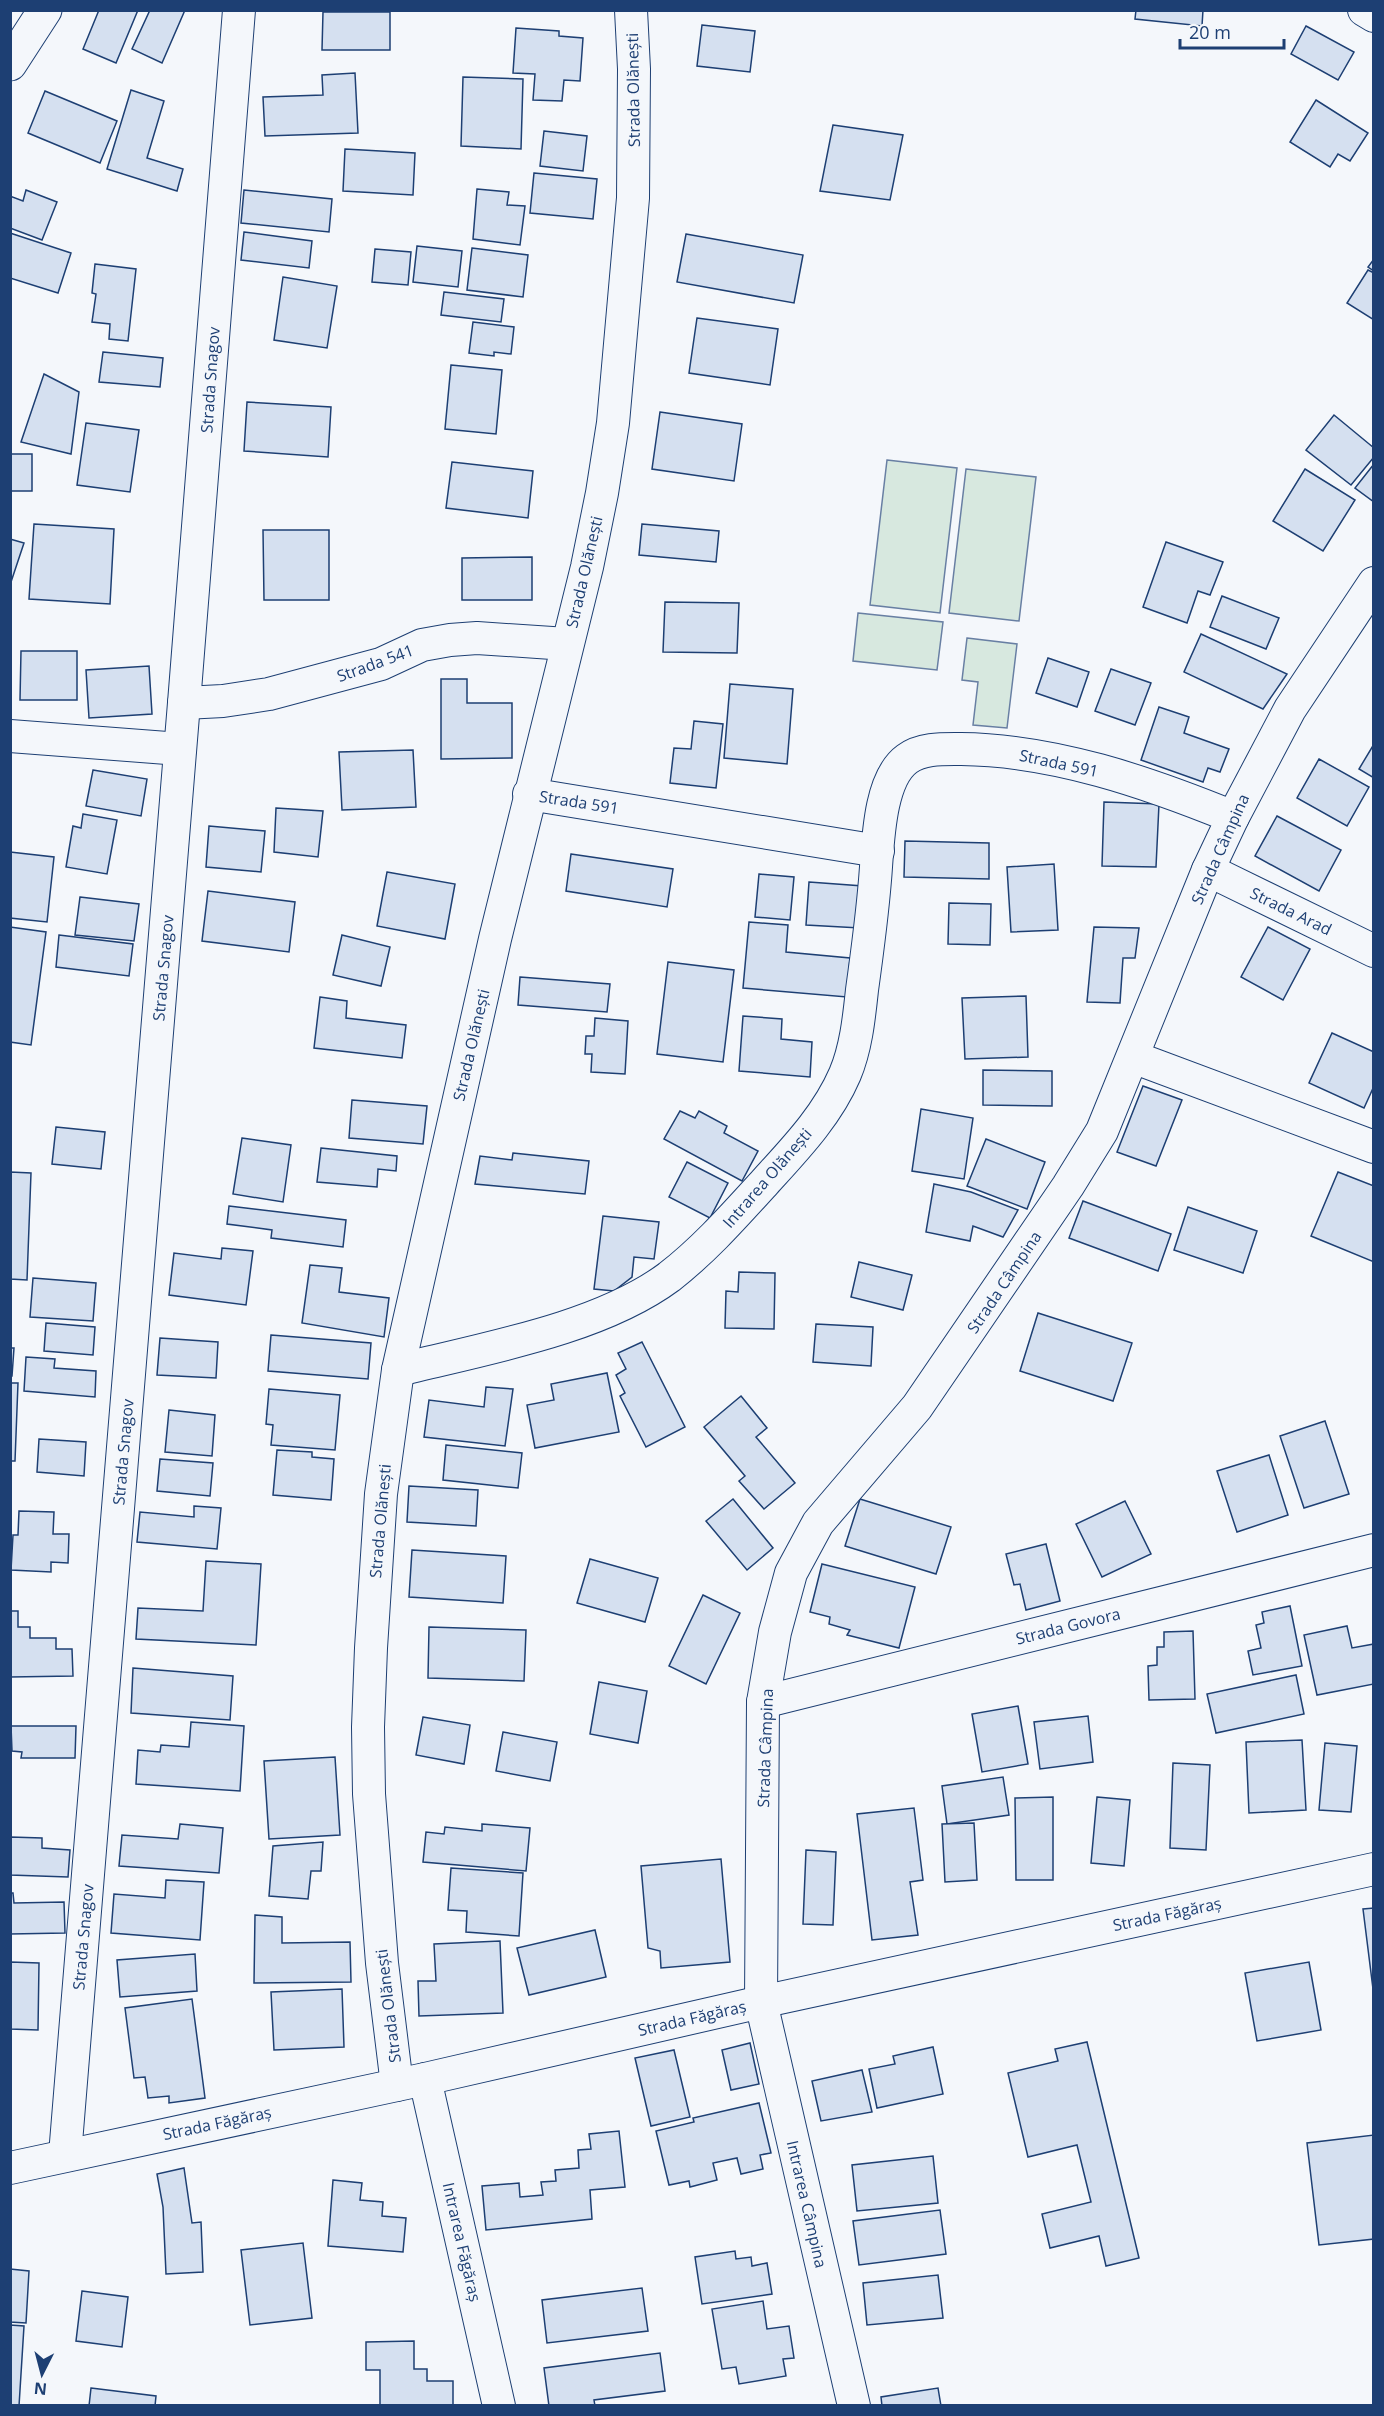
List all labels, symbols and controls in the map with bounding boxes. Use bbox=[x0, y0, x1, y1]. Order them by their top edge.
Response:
scale bar bbox=[1180, 12, 1284, 50]
text: 20 m bbox=[1189, 20, 1231, 44]
street label: Strada Olănești bbox=[621, 33, 645, 147]
street label: Strada Snagov bbox=[195, 326, 225, 434]
street label: Strada Olănești bbox=[560, 514, 608, 630]
street label: Strada 541 bbox=[334, 639, 416, 687]
street label: Strada 591 bbox=[1017, 744, 1101, 782]
street label: Strada 591 bbox=[538, 785, 620, 819]
street label: Strada Câmpina bbox=[1186, 790, 1254, 908]
street label: Strada Arad bbox=[1247, 882, 1335, 940]
street label: Strada Snagov bbox=[147, 914, 179, 1022]
street label: Strada Olănești bbox=[447, 987, 495, 1103]
street label: Intrarea Olănești bbox=[718, 1123, 816, 1233]
street label: Strada Câmpina bbox=[962, 1226, 1046, 1338]
street label: Strada Snagov bbox=[107, 1398, 139, 1506]
street label: Strada Olănești bbox=[364, 1463, 396, 1579]
street label: Strada Govora bbox=[1013, 1602, 1123, 1650]
street label: Strada Câmpina bbox=[752, 1688, 778, 1808]
street label: Strada Snagov bbox=[67, 1883, 99, 1991]
street label: Strada Făgăraș bbox=[1111, 1892, 1223, 1936]
street label: Strada Olănești bbox=[370, 1948, 406, 2064]
street label: Strada Făgăraș bbox=[636, 1995, 748, 2041]
street label: Strada Făgăraș bbox=[161, 2101, 273, 2145]
street label: Intrarea Câmpina bbox=[782, 2138, 832, 2270]
street label: Intrarea Făgăraș bbox=[438, 2180, 486, 2304]
north arrow bbox=[12, 2344, 72, 2404]
text: N bbox=[33, 2377, 48, 2401]

